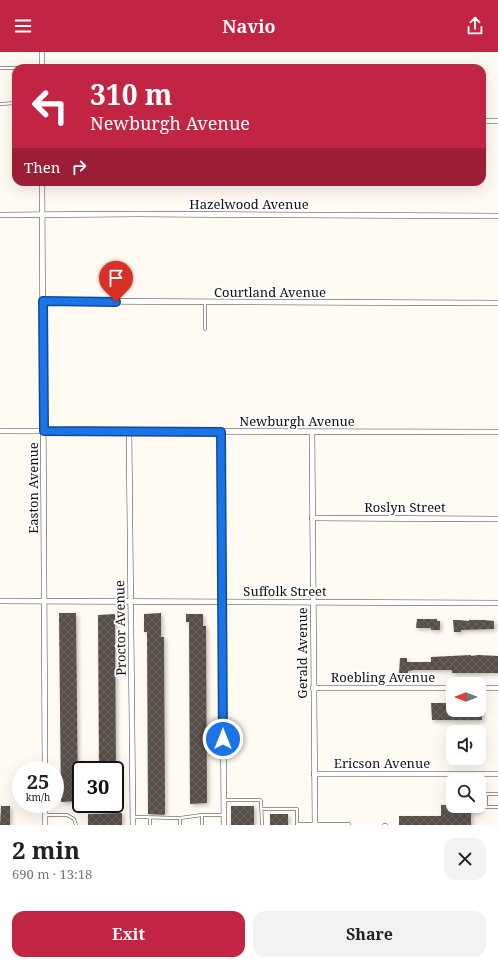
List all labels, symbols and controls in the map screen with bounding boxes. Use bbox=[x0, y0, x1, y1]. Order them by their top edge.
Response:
text: Navio bbox=[222, 14, 276, 38]
icon: menu bbox=[12, 15, 34, 37]
icon: share bbox=[464, 15, 486, 37]
text: 310 m bbox=[90, 75, 172, 113]
icon: left bbox=[24, 80, 76, 132]
text: Newburgh Avenue bbox=[90, 111, 250, 135]
icon: right bbox=[68, 156, 90, 178]
text: Then bbox=[24, 157, 60, 177]
street label: Hazelwood Avenue bbox=[189, 195, 309, 213]
pin bbox=[99, 261, 133, 302]
icon: arrive bbox=[105, 267, 127, 289]
street label: Courtland Avenue bbox=[214, 283, 326, 301]
street label: Newburgh Avenue bbox=[239, 412, 355, 430]
street label: Easton Avenue bbox=[24, 442, 42, 534]
street label: Roslyn Street bbox=[364, 498, 446, 516]
street label: Proctor Avenue bbox=[110, 580, 130, 676]
street label: Suffolk Street bbox=[243, 582, 327, 600]
street label: Gerald Avenue bbox=[293, 607, 311, 699]
street label: Roebling Avenue bbox=[331, 668, 435, 686]
north arrow bbox=[446, 677, 486, 717]
map controls bbox=[446, 677, 486, 813]
position arrow bbox=[202, 718, 244, 760]
button: sound bbox=[446, 725, 486, 765]
street label: Ericson Avenue bbox=[334, 754, 430, 772]
speed limit sign: 30 bbox=[72, 761, 124, 813]
text: 25 bbox=[27, 768, 49, 795]
button: search bbox=[446, 773, 486, 813]
text: km/h bbox=[26, 790, 50, 804]
text: 2 min bbox=[12, 833, 80, 866]
button: close bbox=[444, 838, 486, 880]
text: 690 m · 13:18 bbox=[12, 865, 92, 883]
button: Exit bbox=[12, 911, 245, 957]
button: Share bbox=[253, 911, 486, 957]

